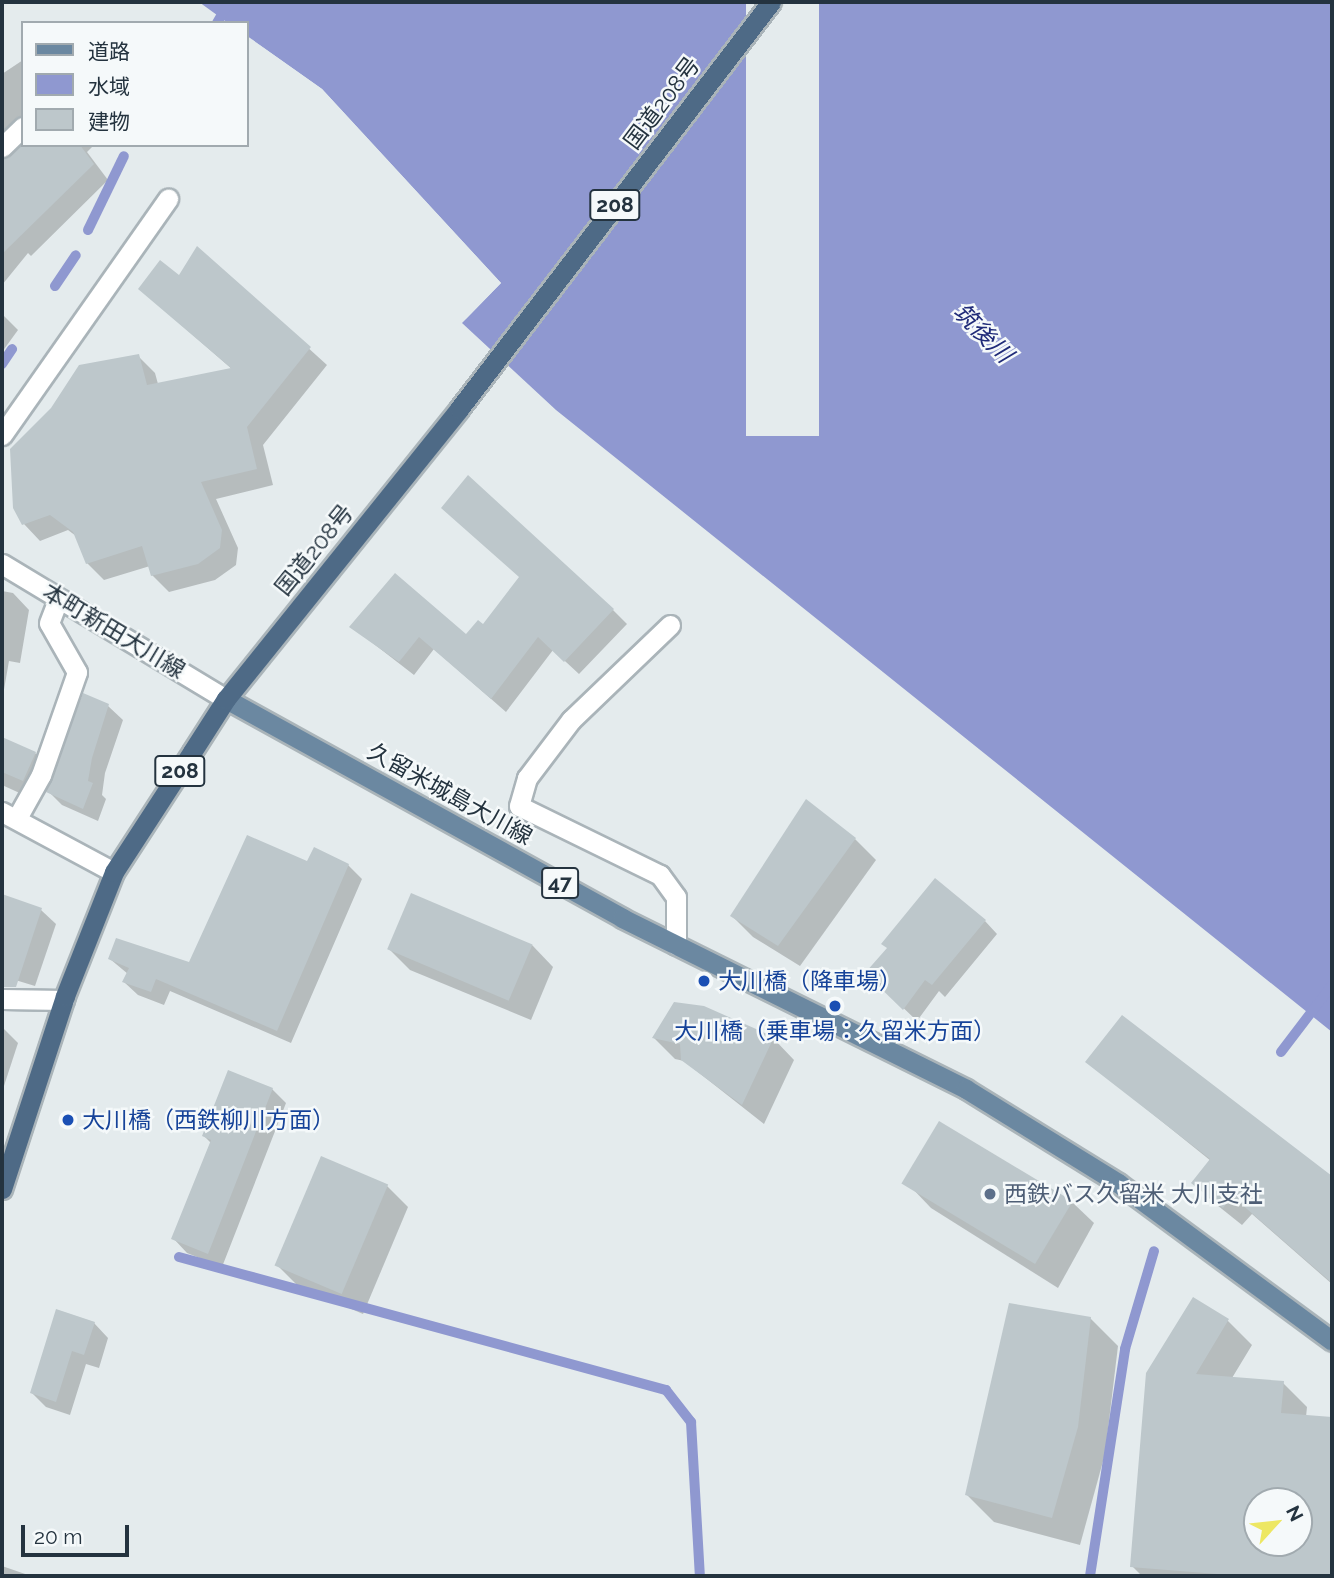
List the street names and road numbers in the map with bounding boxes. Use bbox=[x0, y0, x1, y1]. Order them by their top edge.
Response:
street label: 国道208号 bbox=[618, 51, 706, 155]
road number: 208 bbox=[589, 188, 641, 222]
street label: 国道208号 bbox=[269, 499, 359, 601]
street label: 本町新田大川線 bbox=[38, 578, 190, 684]
street label: 久留米城島大川線 bbox=[363, 737, 537, 851]
road number: 208 bbox=[154, 754, 206, 788]
road number: 47 bbox=[541, 866, 579, 900]

